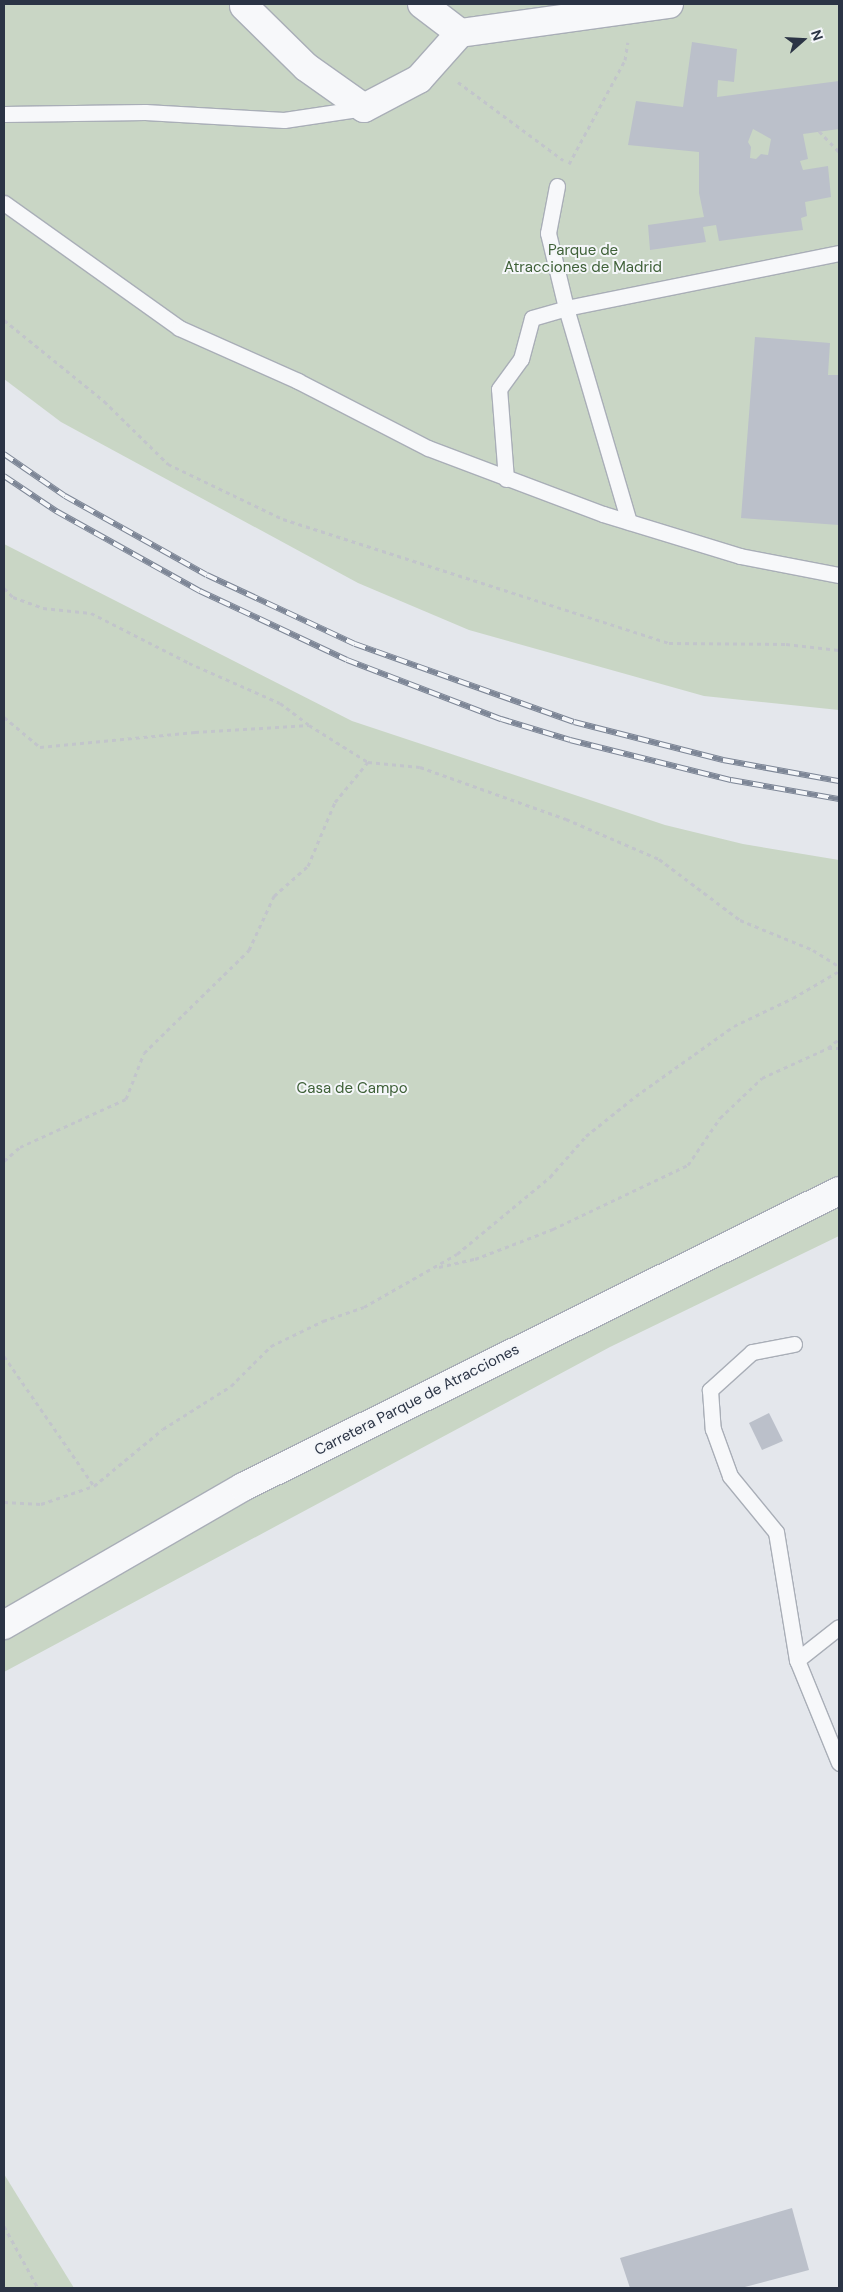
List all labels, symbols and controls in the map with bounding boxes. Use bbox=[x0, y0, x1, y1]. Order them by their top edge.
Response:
north arrow bbox=[778, 15, 828, 65]
text: N bbox=[807, 27, 827, 43]
park label: Parque de Atracciones de Madrid bbox=[504, 241, 662, 276]
park label: Casa de Campo bbox=[296, 1080, 408, 1098]
street label: Carretera Parque de Atracciones bbox=[312, 1340, 522, 1460]

